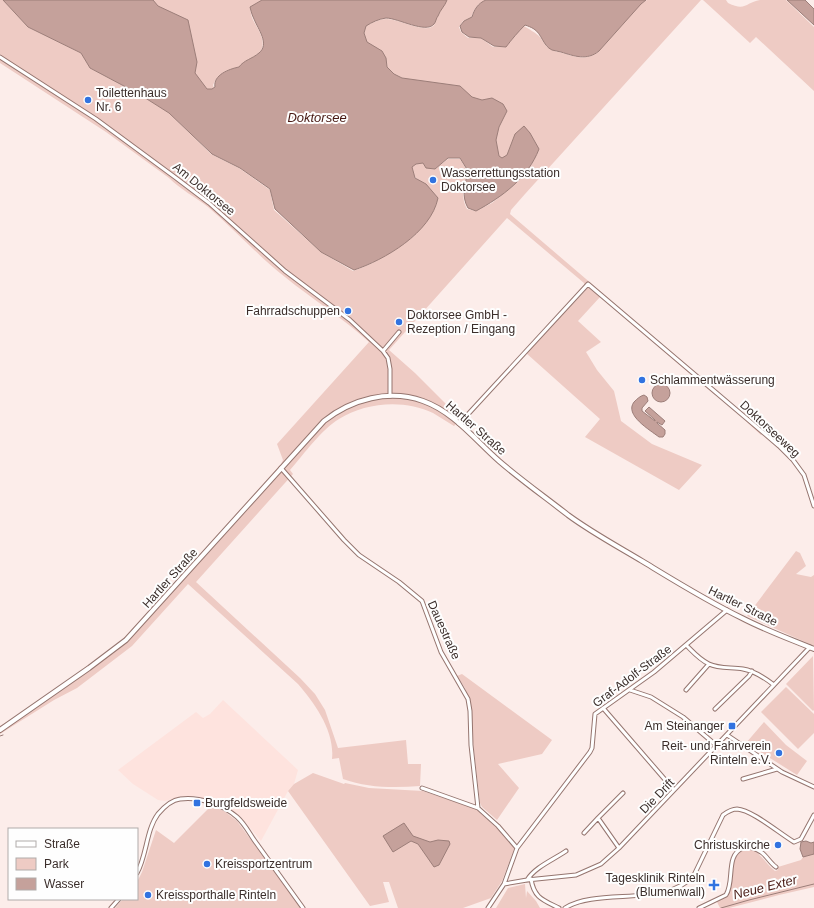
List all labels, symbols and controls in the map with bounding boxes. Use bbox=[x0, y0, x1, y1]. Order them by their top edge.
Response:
place label: Toilettenhaus Nr. 6 bbox=[96, 86, 167, 114]
marker: Toilettenhaus Nr. 6 bbox=[83, 95, 93, 105]
water label: Doktorsee bbox=[287, 110, 347, 125]
street label: Am Doktorsee bbox=[170, 160, 238, 219]
place label: Wasserrettungsstation Doktorsee bbox=[441, 166, 560, 194]
marker: Wasserrettungsstation Doktorsee bbox=[428, 175, 438, 185]
place label: Fahrradschuppen bbox=[246, 304, 340, 318]
marker: Fahrradschuppen bbox=[343, 306, 353, 316]
place label: Doktorsee GmbH - Rezeption / Eingang bbox=[407, 308, 515, 336]
marker: Doktorsee GmbH - Rezeption / Eingang bbox=[394, 317, 404, 327]
place label: Schlammentwässerung bbox=[650, 373, 775, 387]
marker: Schlammentwässerung bbox=[637, 375, 647, 385]
street label: Hartler Straße bbox=[443, 398, 509, 458]
street label: Doktorseeweg bbox=[737, 398, 803, 460]
street label: Hartler Straße bbox=[140, 545, 201, 611]
street label: Hartler Straße bbox=[706, 583, 780, 629]
street label: Dauestraße bbox=[425, 599, 463, 662]
street label: Graf-Adolf-Straße bbox=[590, 642, 674, 710]
place label: Am Steinanger bbox=[645, 719, 724, 733]
marker: Am Steinanger bbox=[727, 721, 737, 731]
place label: Reit- und Fahrverein Rinteln e.V. bbox=[662, 739, 771, 767]
marker: Reit- und Fahrverein Rinteln e.V. bbox=[774, 748, 784, 758]
street label: Die Drift bbox=[637, 775, 678, 816]
place label: Burgfeldsweide bbox=[205, 796, 287, 810]
marker: Burgfeldsweide bbox=[192, 798, 202, 808]
legend bbox=[8, 828, 138, 900]
text: Straße bbox=[44, 837, 80, 851]
place label: Christuskirche bbox=[694, 838, 770, 852]
marker: Christuskirche bbox=[773, 840, 783, 850]
text: Park bbox=[44, 857, 70, 871]
place label: Kreissportzentrum bbox=[215, 857, 312, 871]
marker: Kreissportzentrum bbox=[202, 859, 212, 869]
place label: Tagesklinik Rinteln (Blumenwall) bbox=[606, 871, 705, 899]
water label: Neue Exter bbox=[732, 872, 799, 902]
text: Wasser bbox=[44, 877, 84, 891]
marker: Tagesklinik Rinteln (Blumenwall) bbox=[708, 879, 720, 891]
place label: Kreissporthalle Rinteln bbox=[156, 888, 276, 902]
marker: Kreissporthalle Rinteln bbox=[143, 890, 153, 900]

